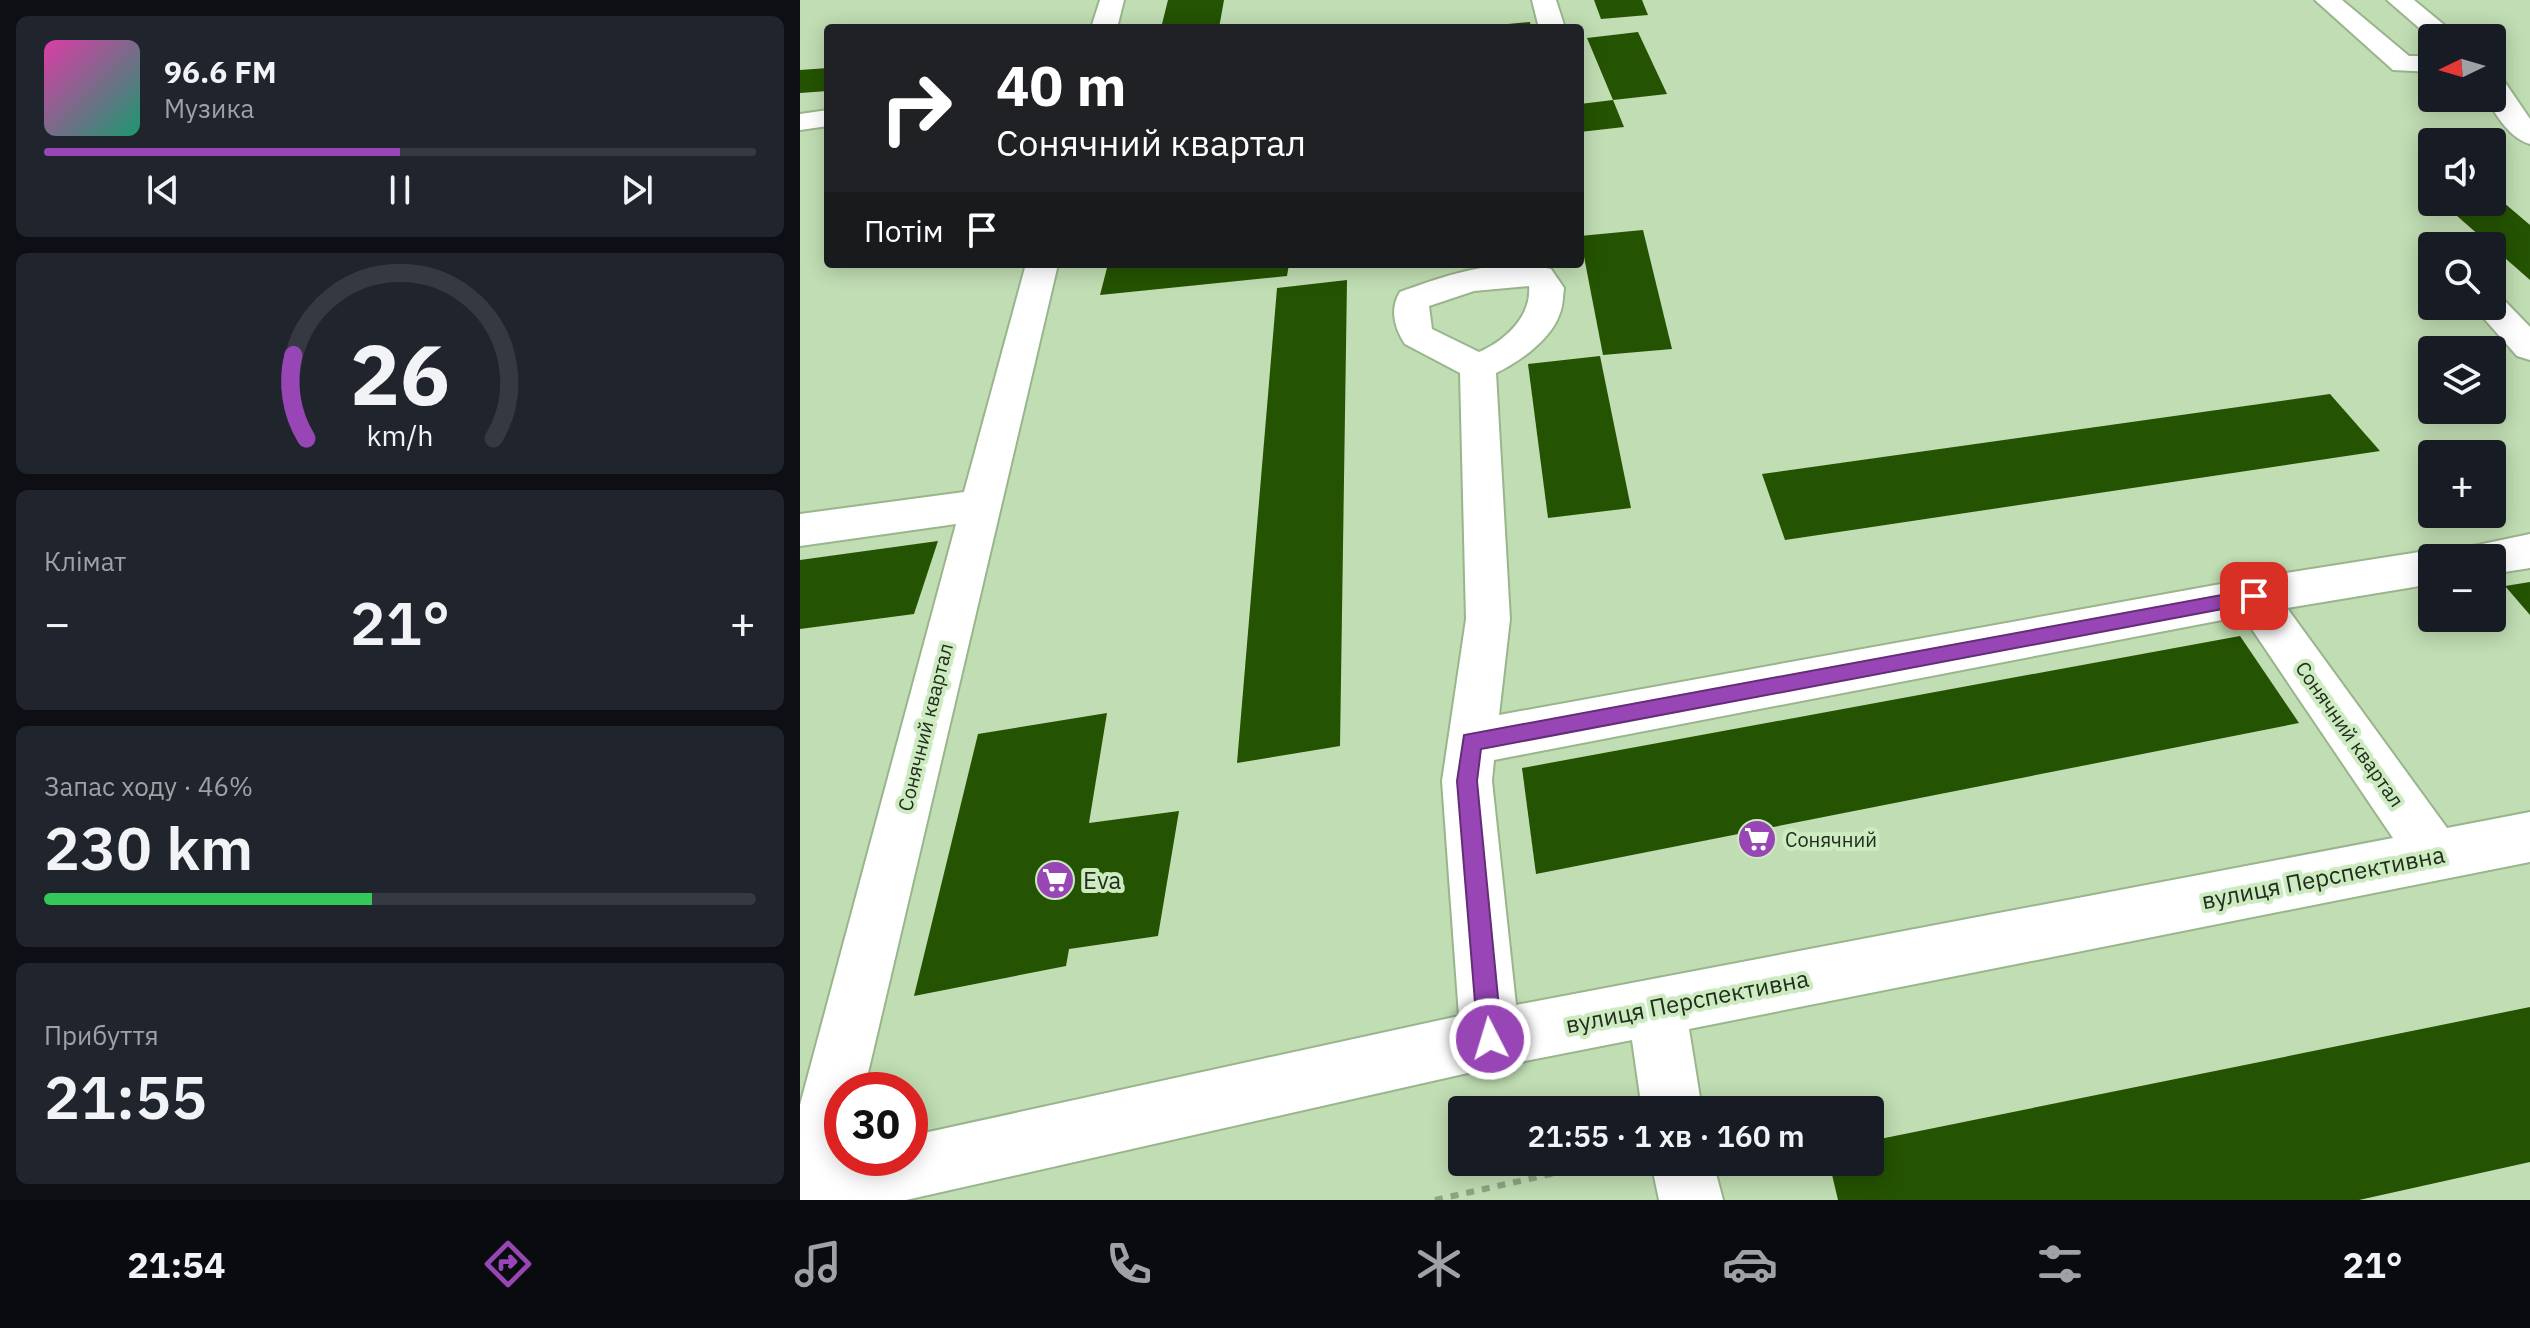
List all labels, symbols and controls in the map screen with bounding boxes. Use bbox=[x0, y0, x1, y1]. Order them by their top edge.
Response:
north arrow bbox=[2418, 24, 2506, 112]
map controls bbox=[2418, 24, 2506, 632]
text: 40 m bbox=[996, 49, 1126, 121]
text: 96.6 FM bbox=[164, 52, 277, 91]
icon: right bbox=[864, 56, 968, 160]
text: Музика bbox=[164, 91, 254, 125]
text: Сонячний квартал bbox=[996, 119, 1306, 166]
button: sound bbox=[2418, 128, 2506, 216]
icon: previous bbox=[141, 168, 185, 212]
icon: pause bbox=[378, 168, 422, 212]
icon: next bbox=[615, 168, 659, 212]
icon: arrive bbox=[960, 208, 1004, 252]
text: Потім bbox=[864, 211, 944, 250]
button: search bbox=[2418, 232, 2506, 320]
text: 26 bbox=[350, 320, 450, 428]
button: layers bbox=[2418, 336, 2506, 424]
text: km/h bbox=[366, 417, 434, 454]
button: + bbox=[2418, 440, 2506, 528]
text: Клімат bbox=[44, 544, 126, 578]
button: − bbox=[2418, 544, 2506, 632]
pin bbox=[2220, 562, 2288, 630]
icon: arrive bbox=[2232, 574, 2276, 618]
text: 21° bbox=[350, 583, 450, 662]
text: − bbox=[44, 594, 70, 651]
text: + bbox=[730, 594, 756, 651]
street label: Сонячний квартал bbox=[891, 640, 959, 814]
street label: Сонячний квартал bbox=[2290, 656, 2410, 812]
text: Запас ходу · 46% bbox=[44, 769, 253, 803]
text: 230 km bbox=[44, 808, 253, 887]
supermarket icon: Сонячний bbox=[1736, 818, 1778, 860]
place label: Сонячний bbox=[1785, 826, 1877, 853]
street label: вулиця Перспективна bbox=[2199, 838, 2447, 916]
supermarket icon: Eva bbox=[1034, 859, 1076, 901]
place label: Eva bbox=[1083, 864, 1122, 896]
street label: вулиця Перспективна bbox=[1563, 962, 1811, 1040]
position arrow bbox=[1448, 997, 1532, 1081]
text: Прибуття bbox=[44, 1018, 159, 1052]
text: 21:55 bbox=[44, 1057, 207, 1136]
speed limit sign: 30 bbox=[824, 1072, 928, 1176]
text: 21:55 · 1 хв · 160 m bbox=[1527, 1116, 1805, 1155]
icon: directions bbox=[480, 1236, 536, 1292]
icon: music bbox=[790, 1236, 846, 1292]
icon: phone bbox=[1101, 1236, 1157, 1292]
icon: climate bbox=[1411, 1236, 1467, 1292]
icon: car bbox=[1722, 1236, 1778, 1292]
icon: filters bbox=[2032, 1236, 2088, 1292]
text: 21:54 bbox=[127, 1241, 226, 1288]
text: 21° bbox=[2343, 1241, 2403, 1288]

